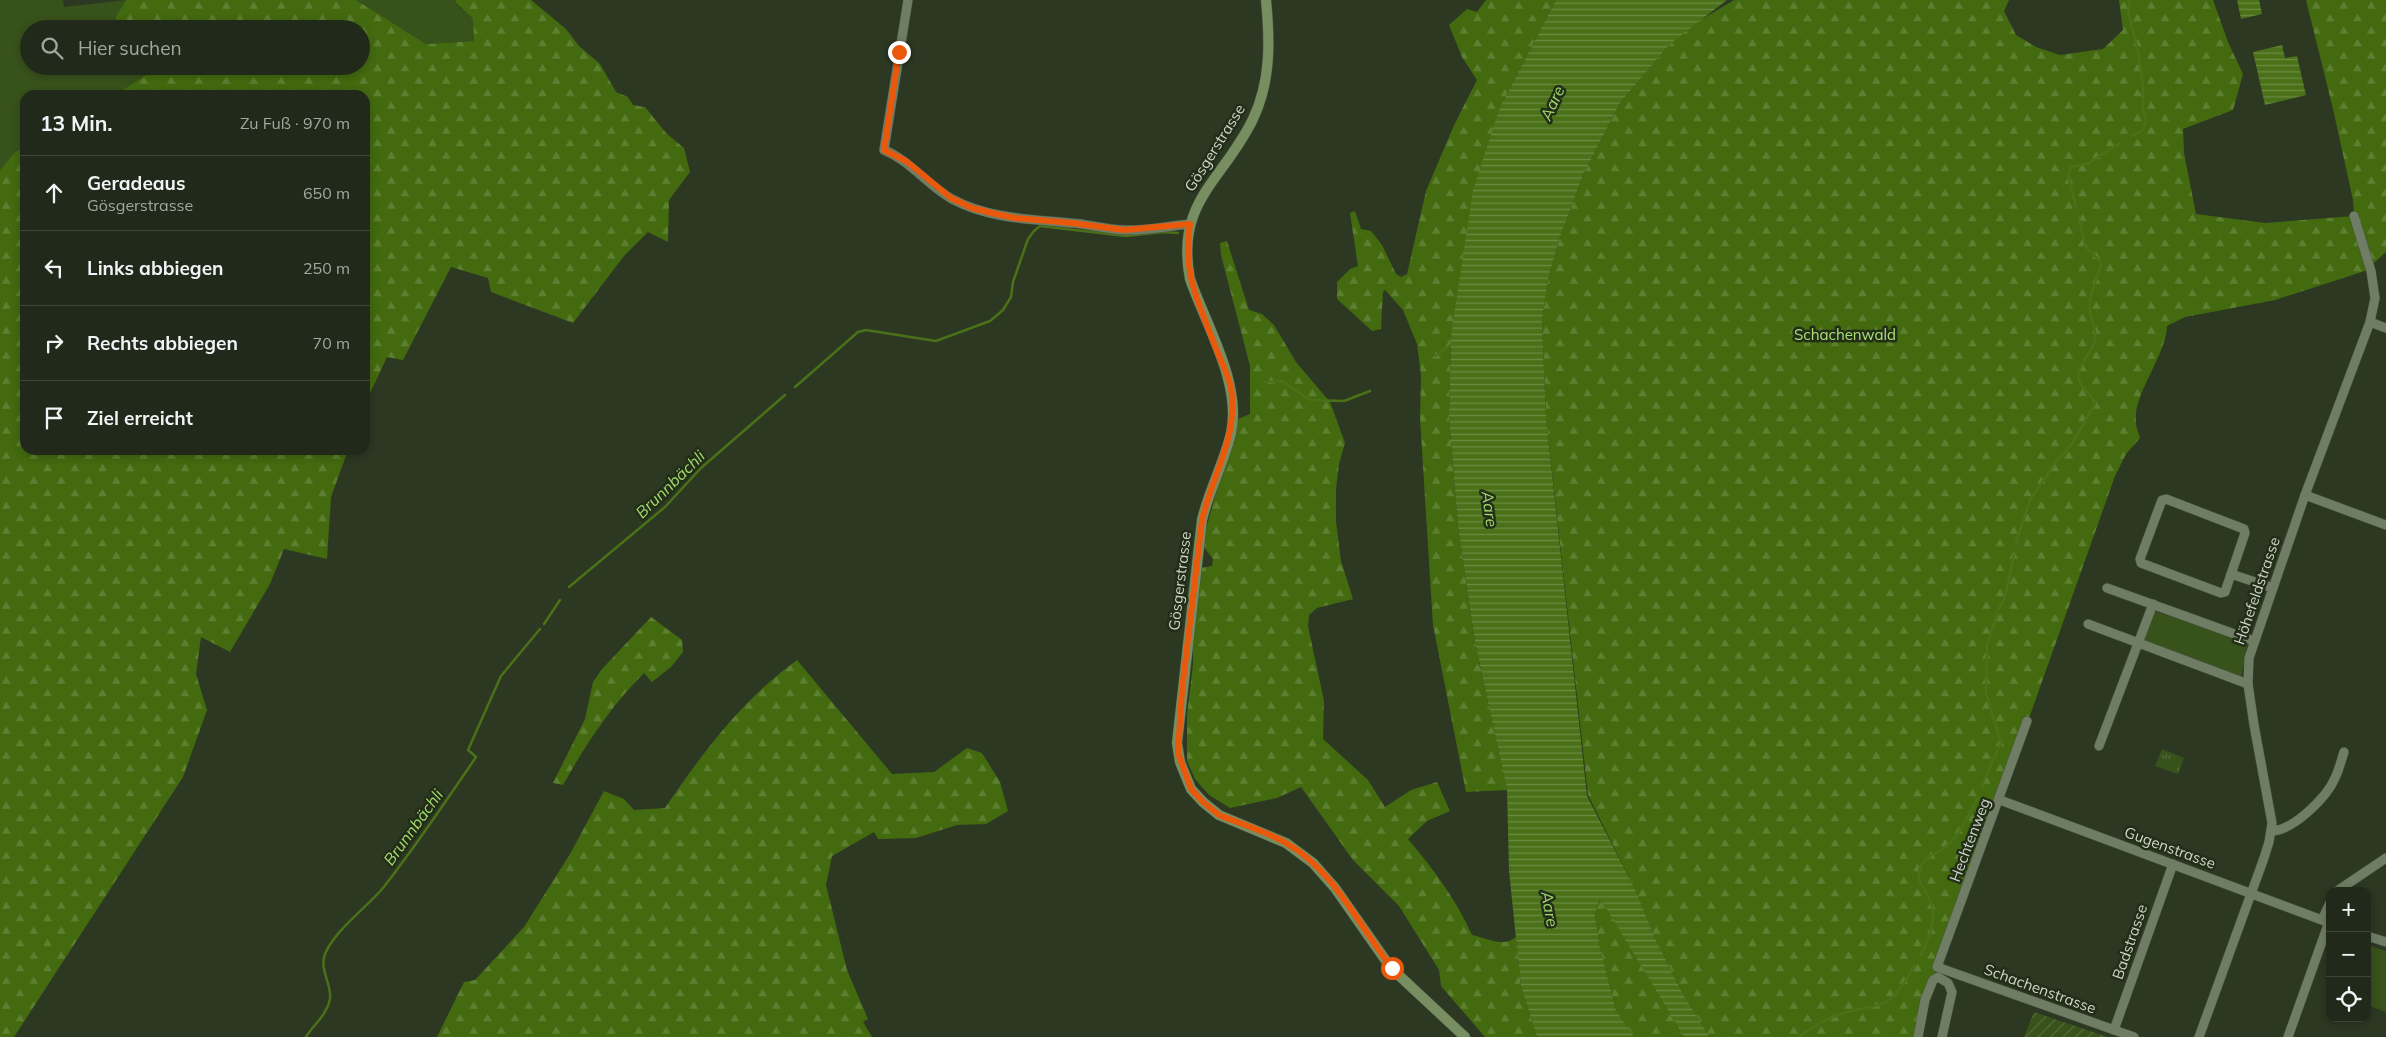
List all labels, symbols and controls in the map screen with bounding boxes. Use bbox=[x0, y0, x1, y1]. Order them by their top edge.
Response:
search box bbox=[20, 20, 370, 75]
icon: search bbox=[38, 34, 66, 62]
text: Hier suchen bbox=[78, 36, 182, 60]
route end bbox=[888, 41, 911, 64]
water label: Aare bbox=[1535, 82, 1569, 124]
street label: Gösgerstrasse bbox=[1180, 100, 1249, 195]
text: 13 Min. bbox=[40, 110, 113, 136]
text: Zu Fuß · 970 m bbox=[240, 113, 350, 133]
text: Geradeaus bbox=[87, 171, 185, 195]
icon: ahead bbox=[40, 179, 68, 207]
text: 650 m bbox=[303, 183, 350, 203]
text: Gösgerstrasse bbox=[87, 195, 193, 215]
icon: left bbox=[40, 254, 68, 282]
text: Links abbiegen bbox=[87, 256, 224, 280]
text: 250 m bbox=[303, 258, 350, 278]
park label: Schachenwald bbox=[1794, 325, 1896, 344]
icon: right bbox=[40, 329, 68, 357]
text: Rechts abbiegen bbox=[87, 331, 238, 355]
text: 70 m bbox=[313, 333, 350, 353]
icon: arrive bbox=[40, 404, 68, 432]
text: Ziel erreicht bbox=[87, 406, 193, 430]
water label: Brunnbächli bbox=[631, 446, 709, 522]
water label: Aare bbox=[1477, 489, 1502, 528]
street label: Gösgerstrasse bbox=[1164, 530, 1195, 632]
street label: Höhefeldstrasse bbox=[2229, 534, 2284, 647]
water label: Brunnbächli bbox=[379, 785, 447, 869]
street label: Hechtenweg bbox=[1945, 795, 1994, 884]
street label: Gugenstrasse bbox=[2122, 822, 2218, 873]
map controls bbox=[2326, 887, 2371, 1022]
button: + bbox=[2326, 887, 2371, 932]
water label: Aare bbox=[1537, 889, 1563, 929]
street label: Badstrasse bbox=[2108, 902, 2151, 982]
button: − bbox=[2326, 932, 2371, 977]
route start bbox=[1381, 957, 1404, 980]
street label: Schachenstrasse bbox=[1982, 959, 2099, 1018]
button: locate bbox=[2326, 977, 2371, 1022]

